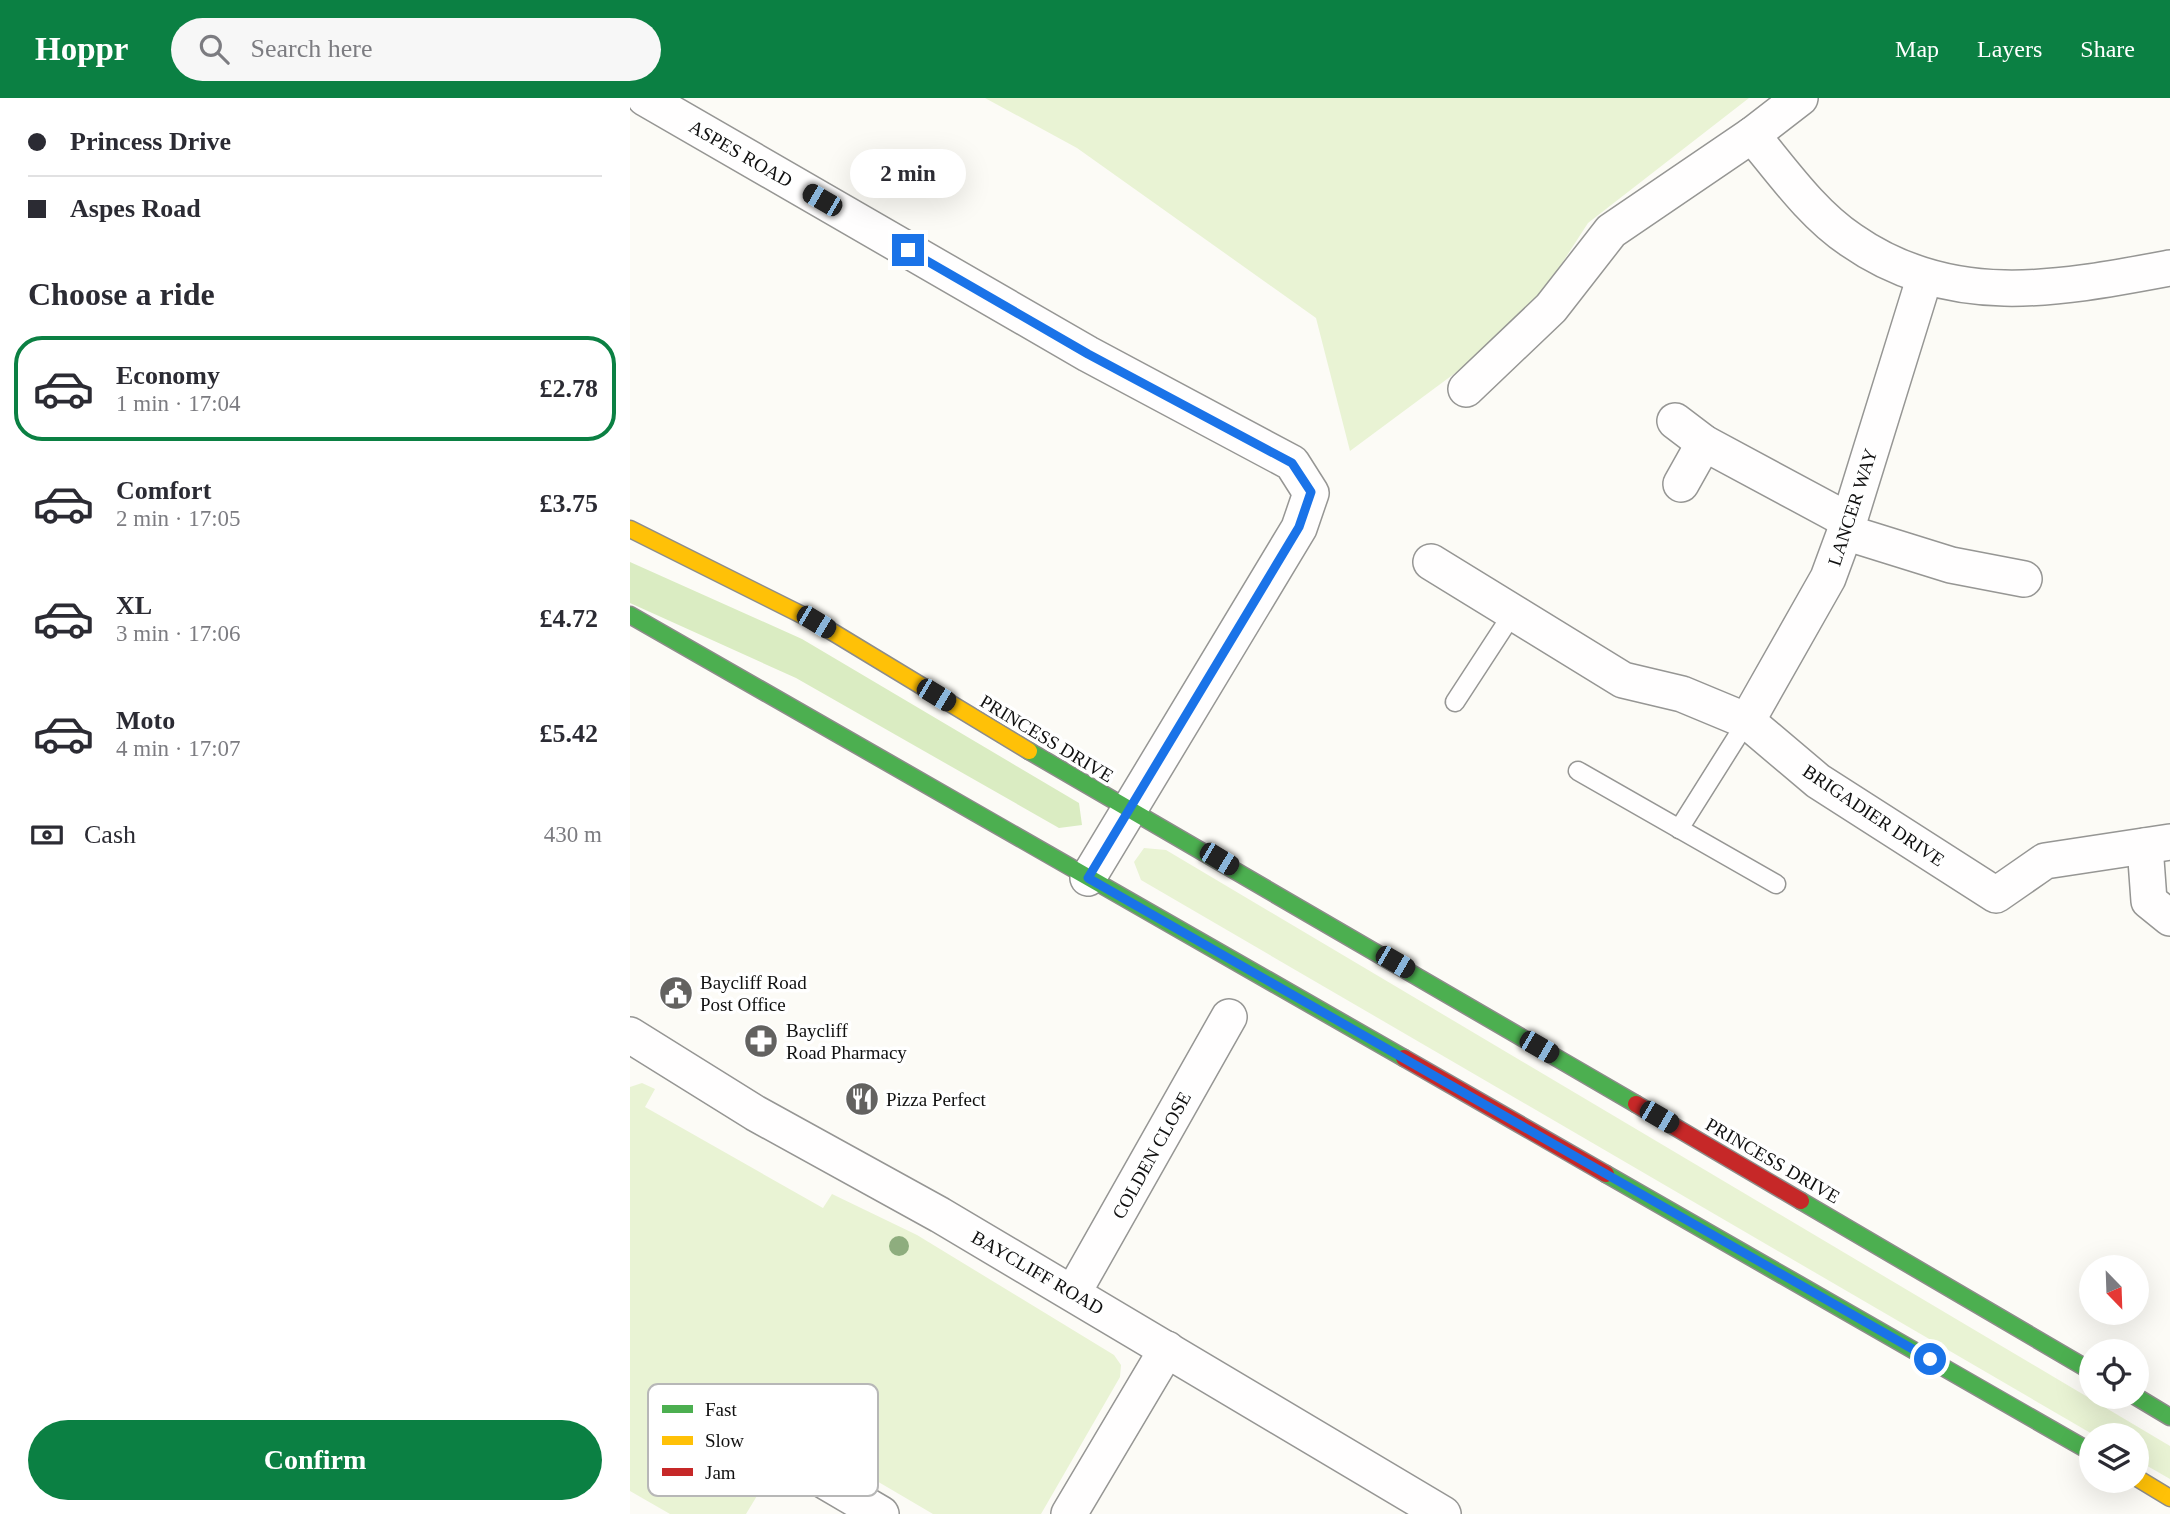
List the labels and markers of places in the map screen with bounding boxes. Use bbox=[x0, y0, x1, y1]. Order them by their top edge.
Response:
place label: Baycliff Road Post Office bbox=[700, 972, 807, 1015]
public building icon: Baycliff Road Post Office bbox=[657, 974, 695, 1012]
place label: Baycliff Road Pharmacy bbox=[786, 1020, 907, 1063]
pharmacy icon: Baycliff Road Pharmacy bbox=[742, 1022, 780, 1060]
restaurant icon: Pizza Perfect bbox=[843, 1080, 881, 1118]
place label: Pizza Perfect bbox=[886, 1089, 986, 1110]

